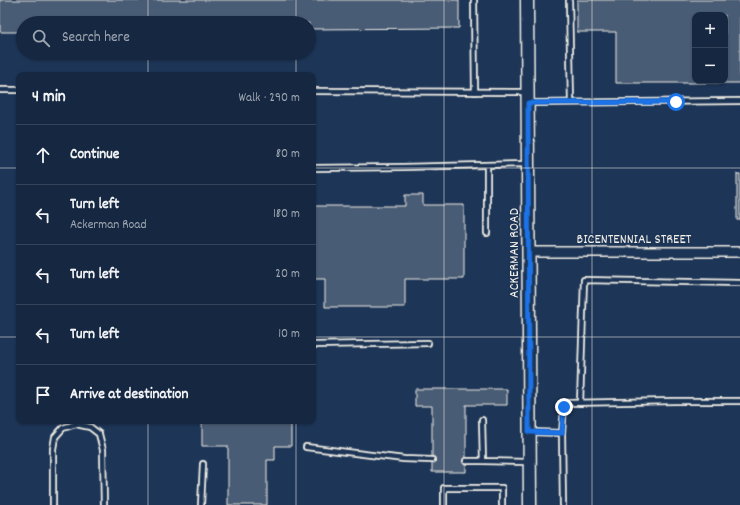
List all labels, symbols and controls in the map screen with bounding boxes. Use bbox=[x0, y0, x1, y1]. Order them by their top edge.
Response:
map controls bbox=[692, 12, 728, 84]
button: + bbox=[692, 12, 728, 48]
search box bbox=[16, 16, 316, 60]
icon: search bbox=[30, 27, 52, 49]
text: Search here bbox=[62, 27, 130, 49]
button: − bbox=[692, 48, 728, 84]
text: 4 min bbox=[32, 86, 66, 110]
text: Walk · 290 m bbox=[238, 89, 300, 108]
route start bbox=[667, 93, 685, 111]
icon: ahead bbox=[32, 144, 54, 166]
text: Continue bbox=[70, 144, 119, 166]
text: 80 m bbox=[276, 145, 300, 164]
text: Turn left bbox=[70, 194, 119, 216]
icon: left bbox=[32, 204, 54, 226]
text: 180 m bbox=[273, 205, 300, 224]
street label: ACKERMAN ROAD bbox=[505, 208, 525, 298]
text: Ackerman Road bbox=[70, 216, 147, 235]
street label: BICENTENNIAL STREET bbox=[577, 230, 692, 250]
icon: left bbox=[32, 264, 54, 286]
text: Turn left bbox=[70, 264, 119, 286]
text: 20 m bbox=[275, 265, 300, 284]
icon: left bbox=[32, 324, 54, 346]
text: Turn left bbox=[70, 324, 119, 346]
text: 10 m bbox=[278, 325, 300, 344]
icon: arrive bbox=[32, 384, 54, 406]
text: Arrive at destination bbox=[70, 384, 188, 406]
route end bbox=[555, 398, 573, 416]

